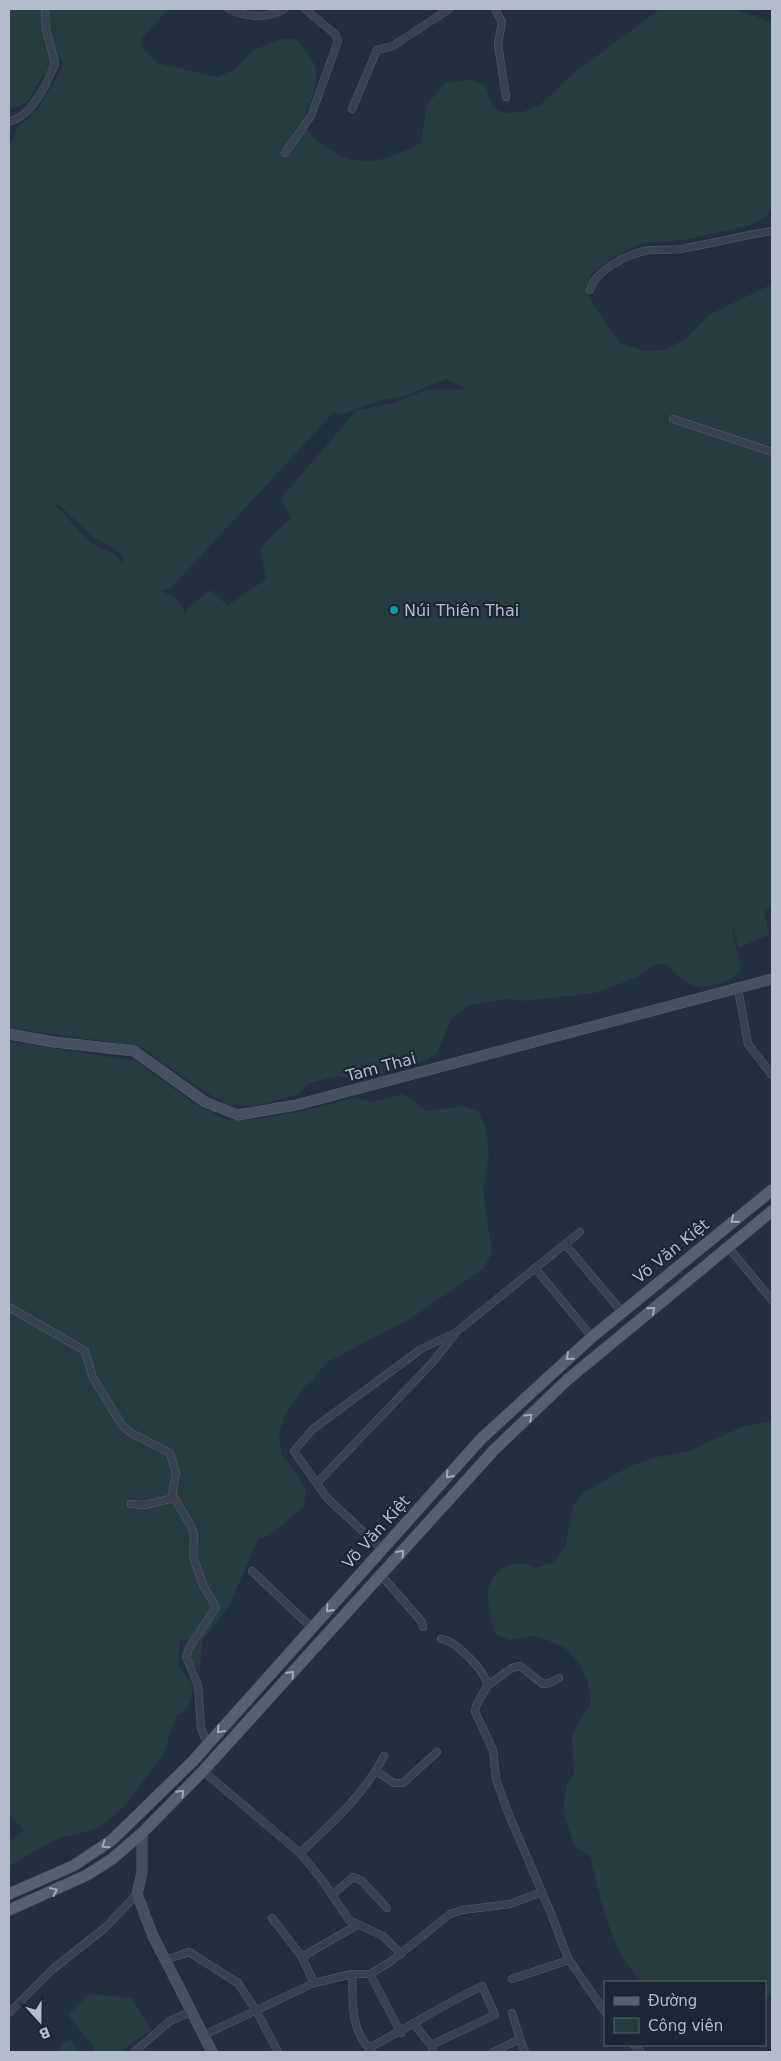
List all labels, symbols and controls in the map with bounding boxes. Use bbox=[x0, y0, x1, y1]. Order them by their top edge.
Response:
place label: Núi Thiên Thai bbox=[404, 601, 519, 620]
marker: Núi Thiên Thai bbox=[388, 604, 400, 616]
street label: Tam Thai bbox=[343, 1049, 418, 1086]
street label: Võ Văn Kiệt bbox=[629, 1215, 713, 1287]
one-way arrow bbox=[731, 1215, 740, 1224]
one-way arrow bbox=[646, 1307, 655, 1316]
one-way arrow bbox=[565, 1352, 574, 1361]
one-way arrow bbox=[523, 1414, 532, 1423]
one-way arrow bbox=[446, 1470, 455, 1479]
street label: Võ Văn Kiệt bbox=[338, 1492, 414, 1572]
one-way arrow bbox=[395, 1550, 404, 1559]
one-way arrow bbox=[326, 1604, 335, 1613]
one-way arrow bbox=[286, 1670, 295, 1679]
one-way arrow bbox=[217, 1725, 226, 1734]
one-way arrow bbox=[175, 1790, 184, 1799]
one-way arrow bbox=[102, 1839, 111, 1848]
one-way arrow bbox=[49, 1887, 58, 1897]
legend bbox=[604, 1981, 766, 2046]
text: Đường bbox=[648, 1992, 697, 2010]
north arrow bbox=[15, 1996, 65, 2046]
text: Công viên bbox=[648, 2017, 723, 2035]
text: B bbox=[37, 2024, 53, 2043]

